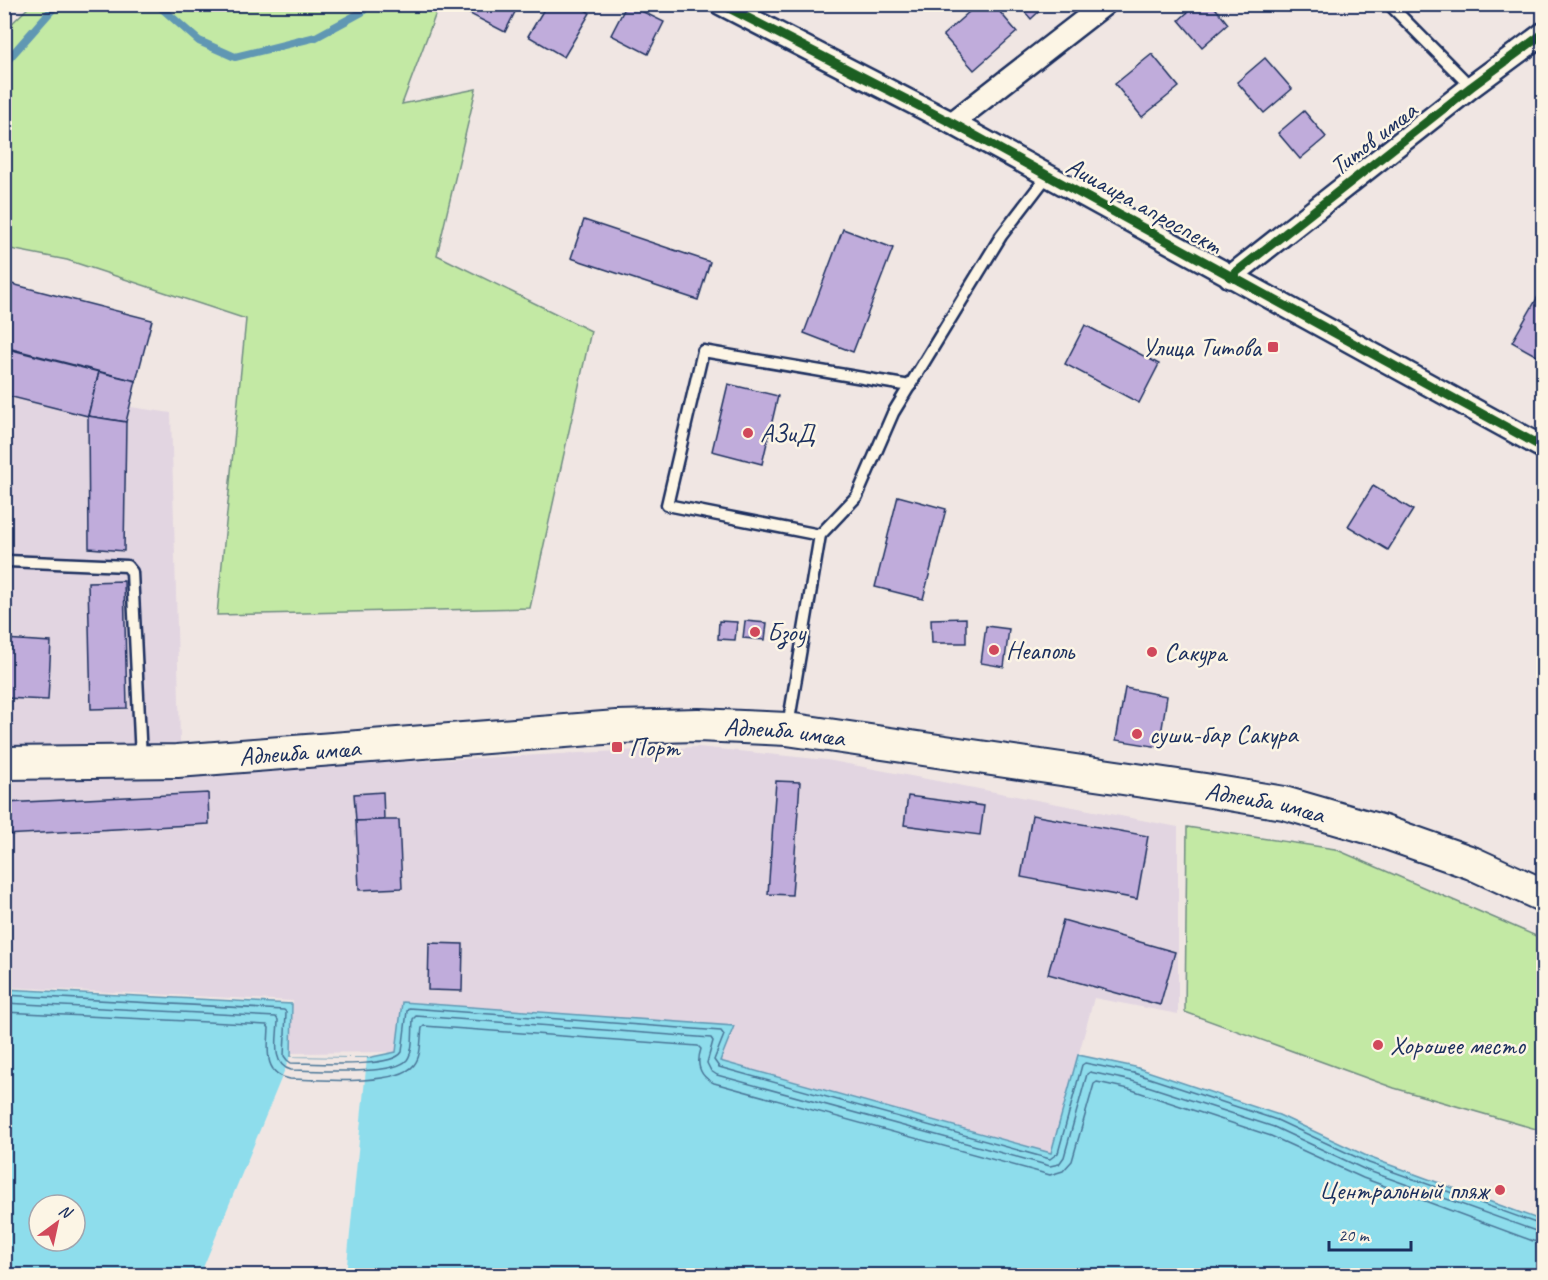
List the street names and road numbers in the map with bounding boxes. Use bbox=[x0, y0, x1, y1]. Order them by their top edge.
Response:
street label: Титов имҩа bbox=[1323, 93, 1425, 183]
street label: Аииаира апроспект bbox=[1060, 149, 1229, 263]
street label: Адлеиба имҩа bbox=[723, 710, 849, 754]
street label: Адлеиба имҩа bbox=[238, 731, 363, 773]
street label: Адлеиба имҩа bbox=[1203, 774, 1330, 831]

